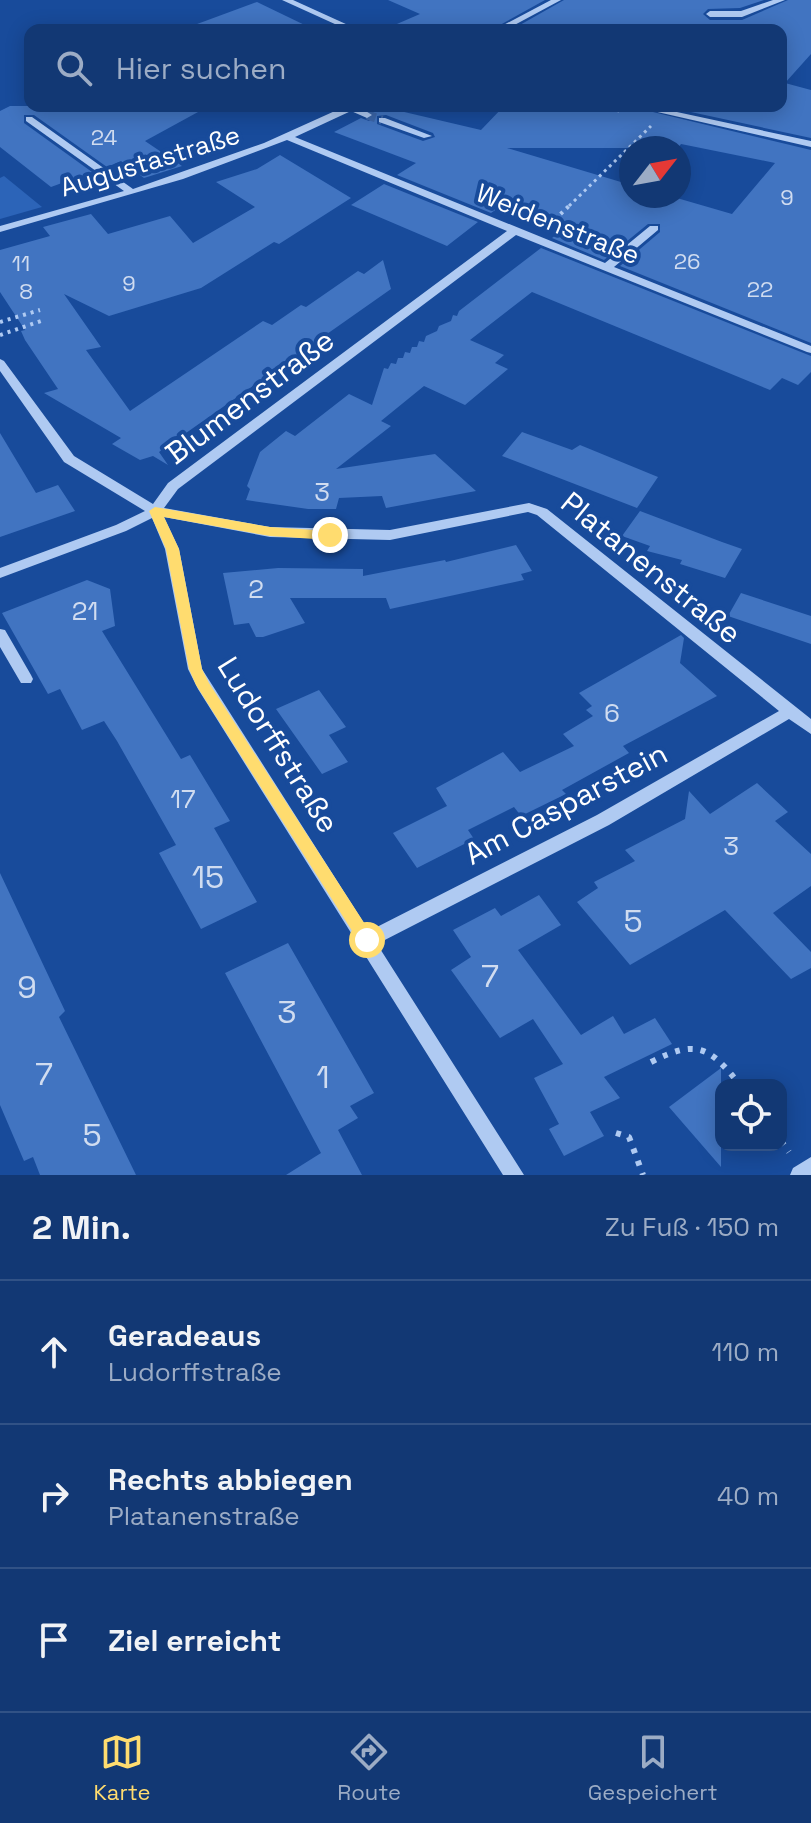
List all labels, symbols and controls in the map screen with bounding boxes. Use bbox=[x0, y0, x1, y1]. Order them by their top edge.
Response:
search box bbox=[24, 24, 787, 112]
icon: search bbox=[52, 46, 96, 90]
text: Hier suchen bbox=[116, 49, 286, 88]
street label: Augustastraße bbox=[56, 117, 244, 205]
house number: 24 bbox=[91, 123, 117, 151]
north arrow bbox=[619, 136, 691, 208]
street label: Weidenstraße bbox=[471, 176, 645, 272]
house number: 9 bbox=[780, 183, 794, 211]
house number: 26 bbox=[674, 247, 700, 275]
house number: 11 bbox=[12, 249, 30, 277]
house number: 9 bbox=[122, 269, 136, 297]
house number: 22 bbox=[747, 275, 773, 303]
house number: 8 bbox=[19, 277, 33, 305]
street label: Blumenstraße bbox=[158, 320, 342, 473]
house number: 3 bbox=[314, 475, 330, 509]
street label: Platanenstraße bbox=[553, 483, 750, 652]
route end bbox=[312, 517, 348, 553]
house number: 2 bbox=[248, 572, 264, 606]
house number: 21 bbox=[72, 594, 98, 628]
street label: Ludorffstraße bbox=[209, 649, 348, 840]
house number: 6 bbox=[604, 696, 620, 730]
street label: Am Casparstein bbox=[458, 734, 674, 873]
house number: 17 bbox=[170, 782, 196, 816]
house number: 3 bbox=[723, 829, 739, 863]
house number: 15 bbox=[192, 857, 224, 897]
house number: 5 bbox=[623, 901, 643, 941]
route start bbox=[349, 922, 385, 958]
house number: 7 bbox=[481, 956, 499, 996]
house number: 9 bbox=[17, 967, 37, 1007]
house number: 3 bbox=[277, 992, 297, 1032]
house number: 7 bbox=[35, 1054, 53, 1094]
house number: 1 bbox=[316, 1057, 330, 1097]
map controls bbox=[715, 1079, 787, 1151]
button: locate bbox=[715, 1079, 787, 1151]
house number: 5 bbox=[82, 1115, 102, 1155]
text: 2 Min. bbox=[32, 1206, 131, 1249]
text: Zu Fuß · 150 m bbox=[605, 1210, 779, 1244]
text: Geradeaus bbox=[108, 1316, 261, 1355]
icon: ahead bbox=[32, 1330, 76, 1374]
text: 110 m bbox=[712, 1335, 779, 1369]
text: Ludorffstraße bbox=[108, 1355, 282, 1389]
text: Rechts abbiegen bbox=[108, 1460, 353, 1499]
icon: right bbox=[32, 1474, 76, 1518]
text: 40 m bbox=[717, 1479, 779, 1513]
text: Platanenstraße bbox=[108, 1499, 300, 1533]
icon: arrive bbox=[32, 1618, 76, 1662]
text: Ziel erreicht bbox=[108, 1621, 281, 1660]
tab: Karte bbox=[93, 1730, 151, 1806]
tab: Route bbox=[337, 1730, 401, 1806]
tab: Gespeichert bbox=[588, 1730, 718, 1806]

